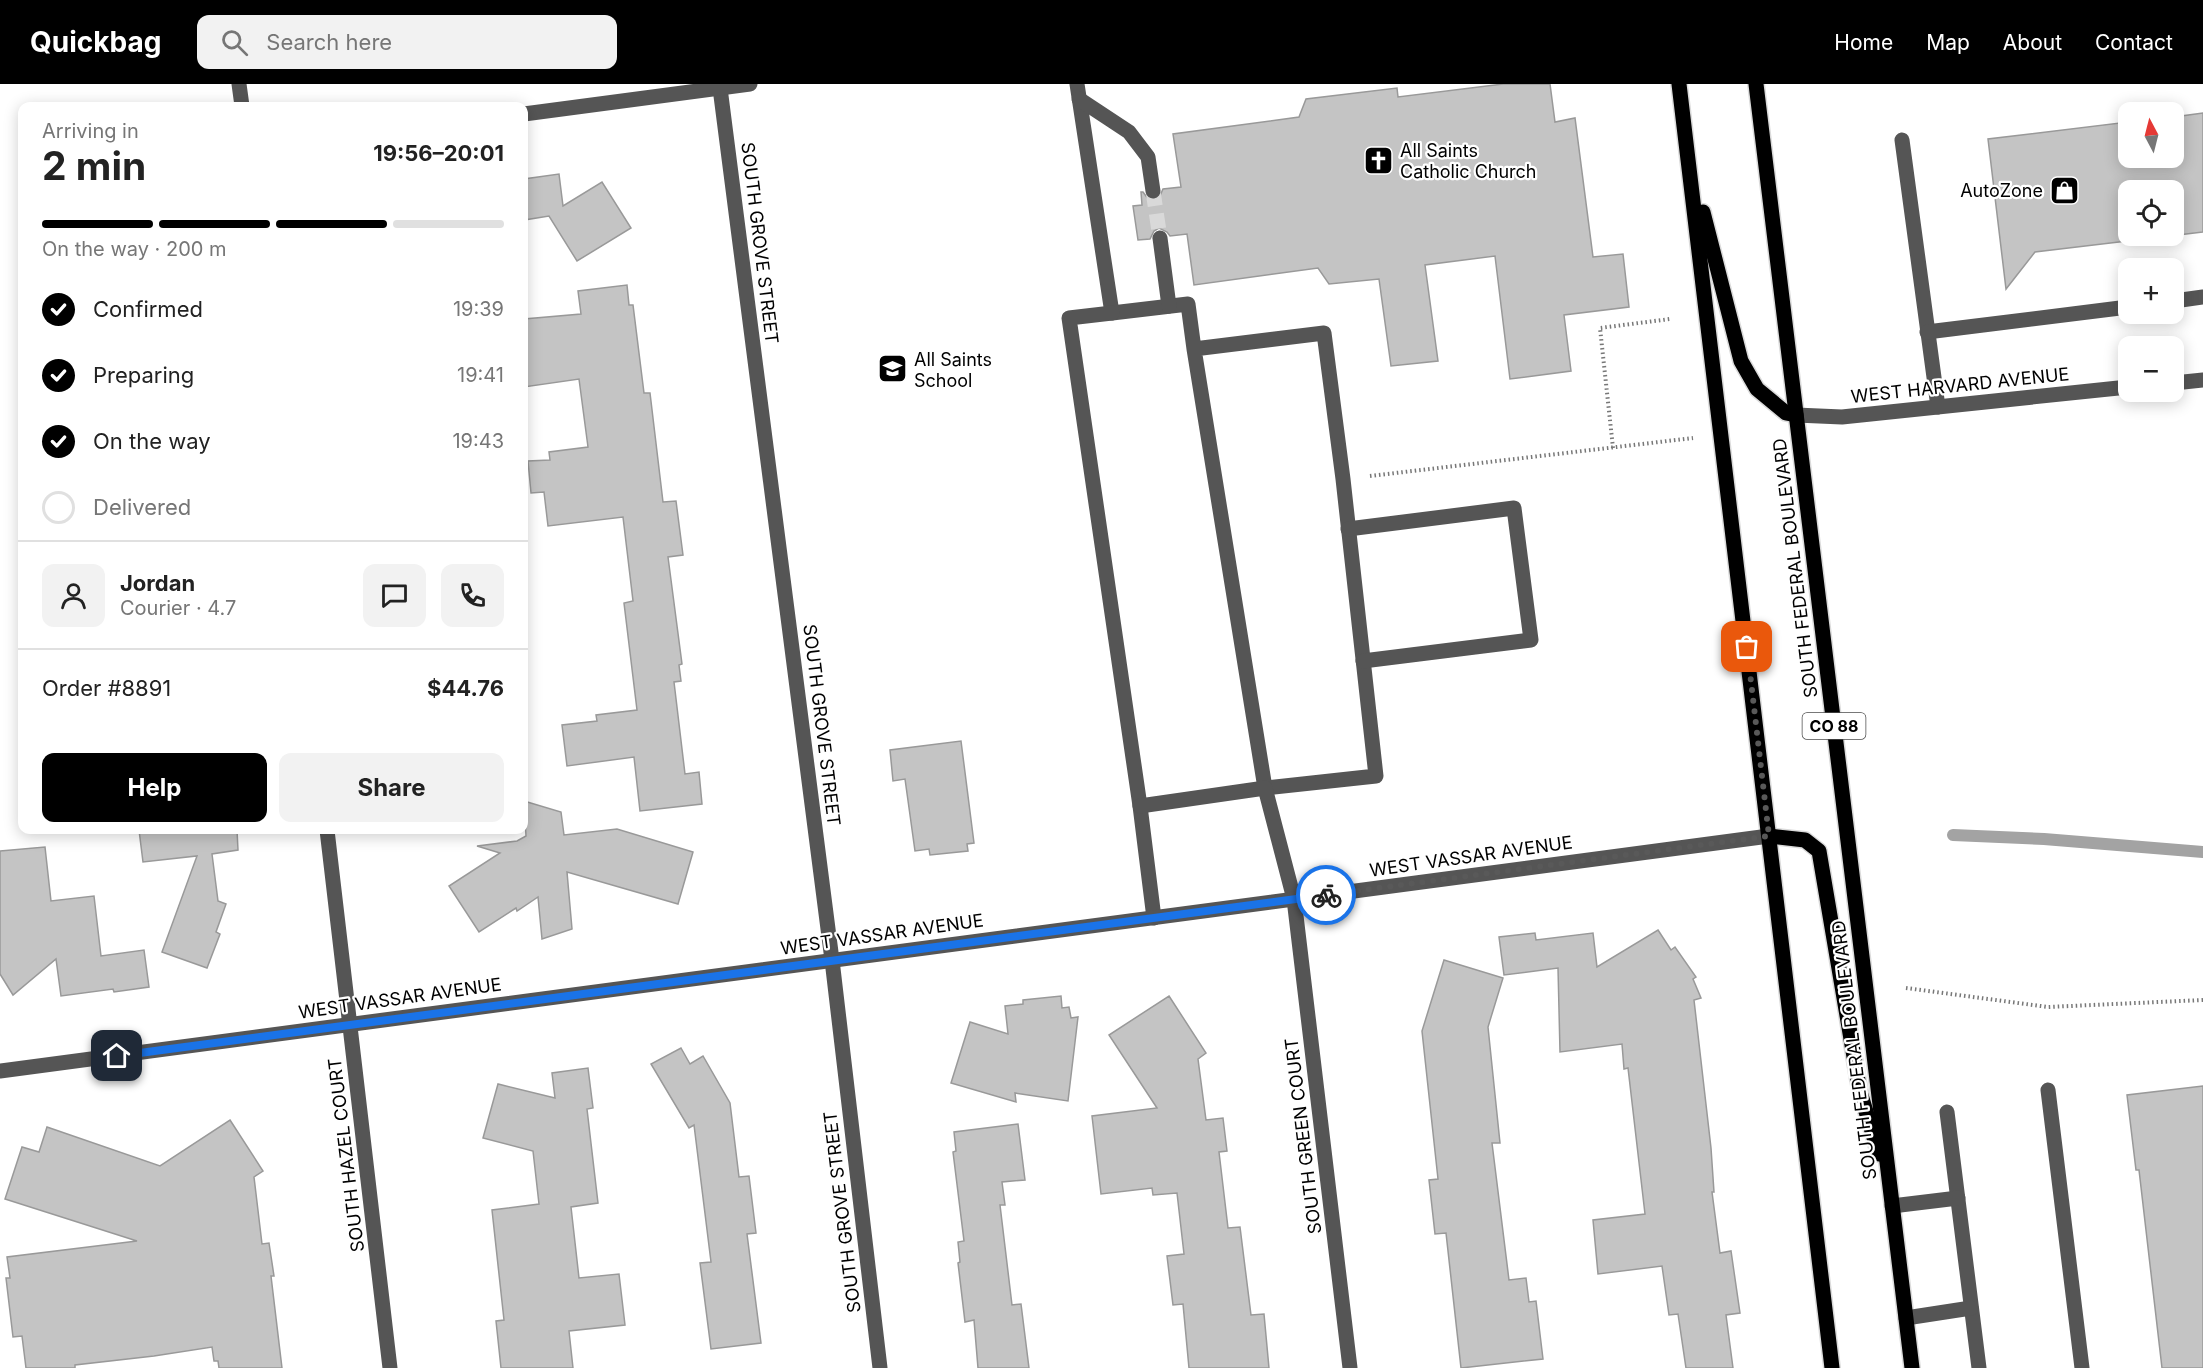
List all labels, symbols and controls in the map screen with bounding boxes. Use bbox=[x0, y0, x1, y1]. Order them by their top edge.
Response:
search box bbox=[197, 15, 617, 69]
text: Quickbag bbox=[30, 25, 161, 59]
icon: search bbox=[218, 26, 251, 59]
text: Search here bbox=[266, 29, 392, 55]
text: Home bbox=[1834, 30, 1893, 55]
text: Map bbox=[1926, 30, 1970, 55]
text: About bbox=[2003, 30, 2062, 55]
text: Contact bbox=[2095, 30, 2173, 55]
north arrow bbox=[2118, 102, 2184, 168]
map controls bbox=[2118, 102, 2184, 402]
text: Arriving in bbox=[42, 119, 139, 143]
text: 19:56–20:01 bbox=[373, 140, 504, 166]
place label: All Saints Catholic Church bbox=[1400, 140, 1537, 182]
street label: SOUTH GROVE STREET bbox=[737, 141, 783, 345]
text: 2 min bbox=[42, 142, 146, 189]
church icon: All Saints Catholic Church bbox=[1363, 144, 1395, 176]
shop icon: AutoZone bbox=[2048, 174, 2080, 206]
place label: AutoZone bbox=[1960, 180, 2043, 201]
button: locate bbox=[2118, 180, 2184, 246]
text: On the way · 200 m bbox=[42, 237, 227, 261]
button: + bbox=[2118, 258, 2184, 324]
icon: check bbox=[42, 293, 75, 326]
text: Confirmed bbox=[93, 296, 203, 322]
text: 19:39 bbox=[453, 297, 504, 321]
button: − bbox=[2118, 336, 2184, 402]
place label: All Saints School bbox=[914, 349, 992, 391]
school or university icon: All Saints School bbox=[877, 353, 909, 385]
icon: check bbox=[42, 359, 75, 392]
text: Preparing bbox=[93, 362, 194, 388]
text: 19:41 bbox=[457, 363, 504, 387]
street label: WEST HARVARD AVENUE bbox=[1850, 363, 2070, 407]
icon: check bbox=[42, 425, 75, 458]
text: On the way bbox=[93, 428, 211, 454]
text: 19:43 bbox=[452, 429, 504, 453]
street label: SOUTH FEDERAL BOULEVARD bbox=[1769, 437, 1821, 699]
text: Delivered bbox=[93, 494, 191, 520]
button: person bbox=[42, 564, 105, 627]
button: chat bbox=[363, 564, 426, 627]
button: phone bbox=[441, 564, 504, 627]
text: Jordan bbox=[120, 570, 195, 596]
text: Courier · 4.7 bbox=[120, 596, 236, 620]
pin bbox=[1721, 621, 1772, 672]
street label: SOUTH GROVE STREET bbox=[799, 623, 845, 827]
icon: bag bbox=[1730, 630, 1763, 663]
text: Order #8891 bbox=[42, 675, 171, 701]
text: $44.76 bbox=[427, 675, 504, 701]
road number: CO 88 bbox=[1802, 713, 1866, 739]
button: Help bbox=[42, 753, 267, 822]
button: Share bbox=[279, 753, 504, 822]
street label: WEST VASSAR AVENUE bbox=[1368, 831, 1574, 881]
courier bbox=[1296, 865, 1356, 925]
icon: bike bbox=[1310, 879, 1343, 912]
street label: WEST VASSAR AVENUE bbox=[779, 909, 985, 959]
street label: SOUTH FEDERAL BOULEVARD bbox=[1828, 919, 1880, 1181]
street label: WEST VASSAR AVENUE bbox=[297, 973, 503, 1023]
pin bbox=[91, 1030, 142, 1081]
street label: SOUTH GREEN COURT bbox=[1281, 1037, 1325, 1235]
icon: home bbox=[100, 1039, 133, 1072]
street label: SOUTH HAZEL COURT bbox=[324, 1057, 368, 1253]
street label: SOUTH GROVE STREET bbox=[819, 1110, 865, 1314]

